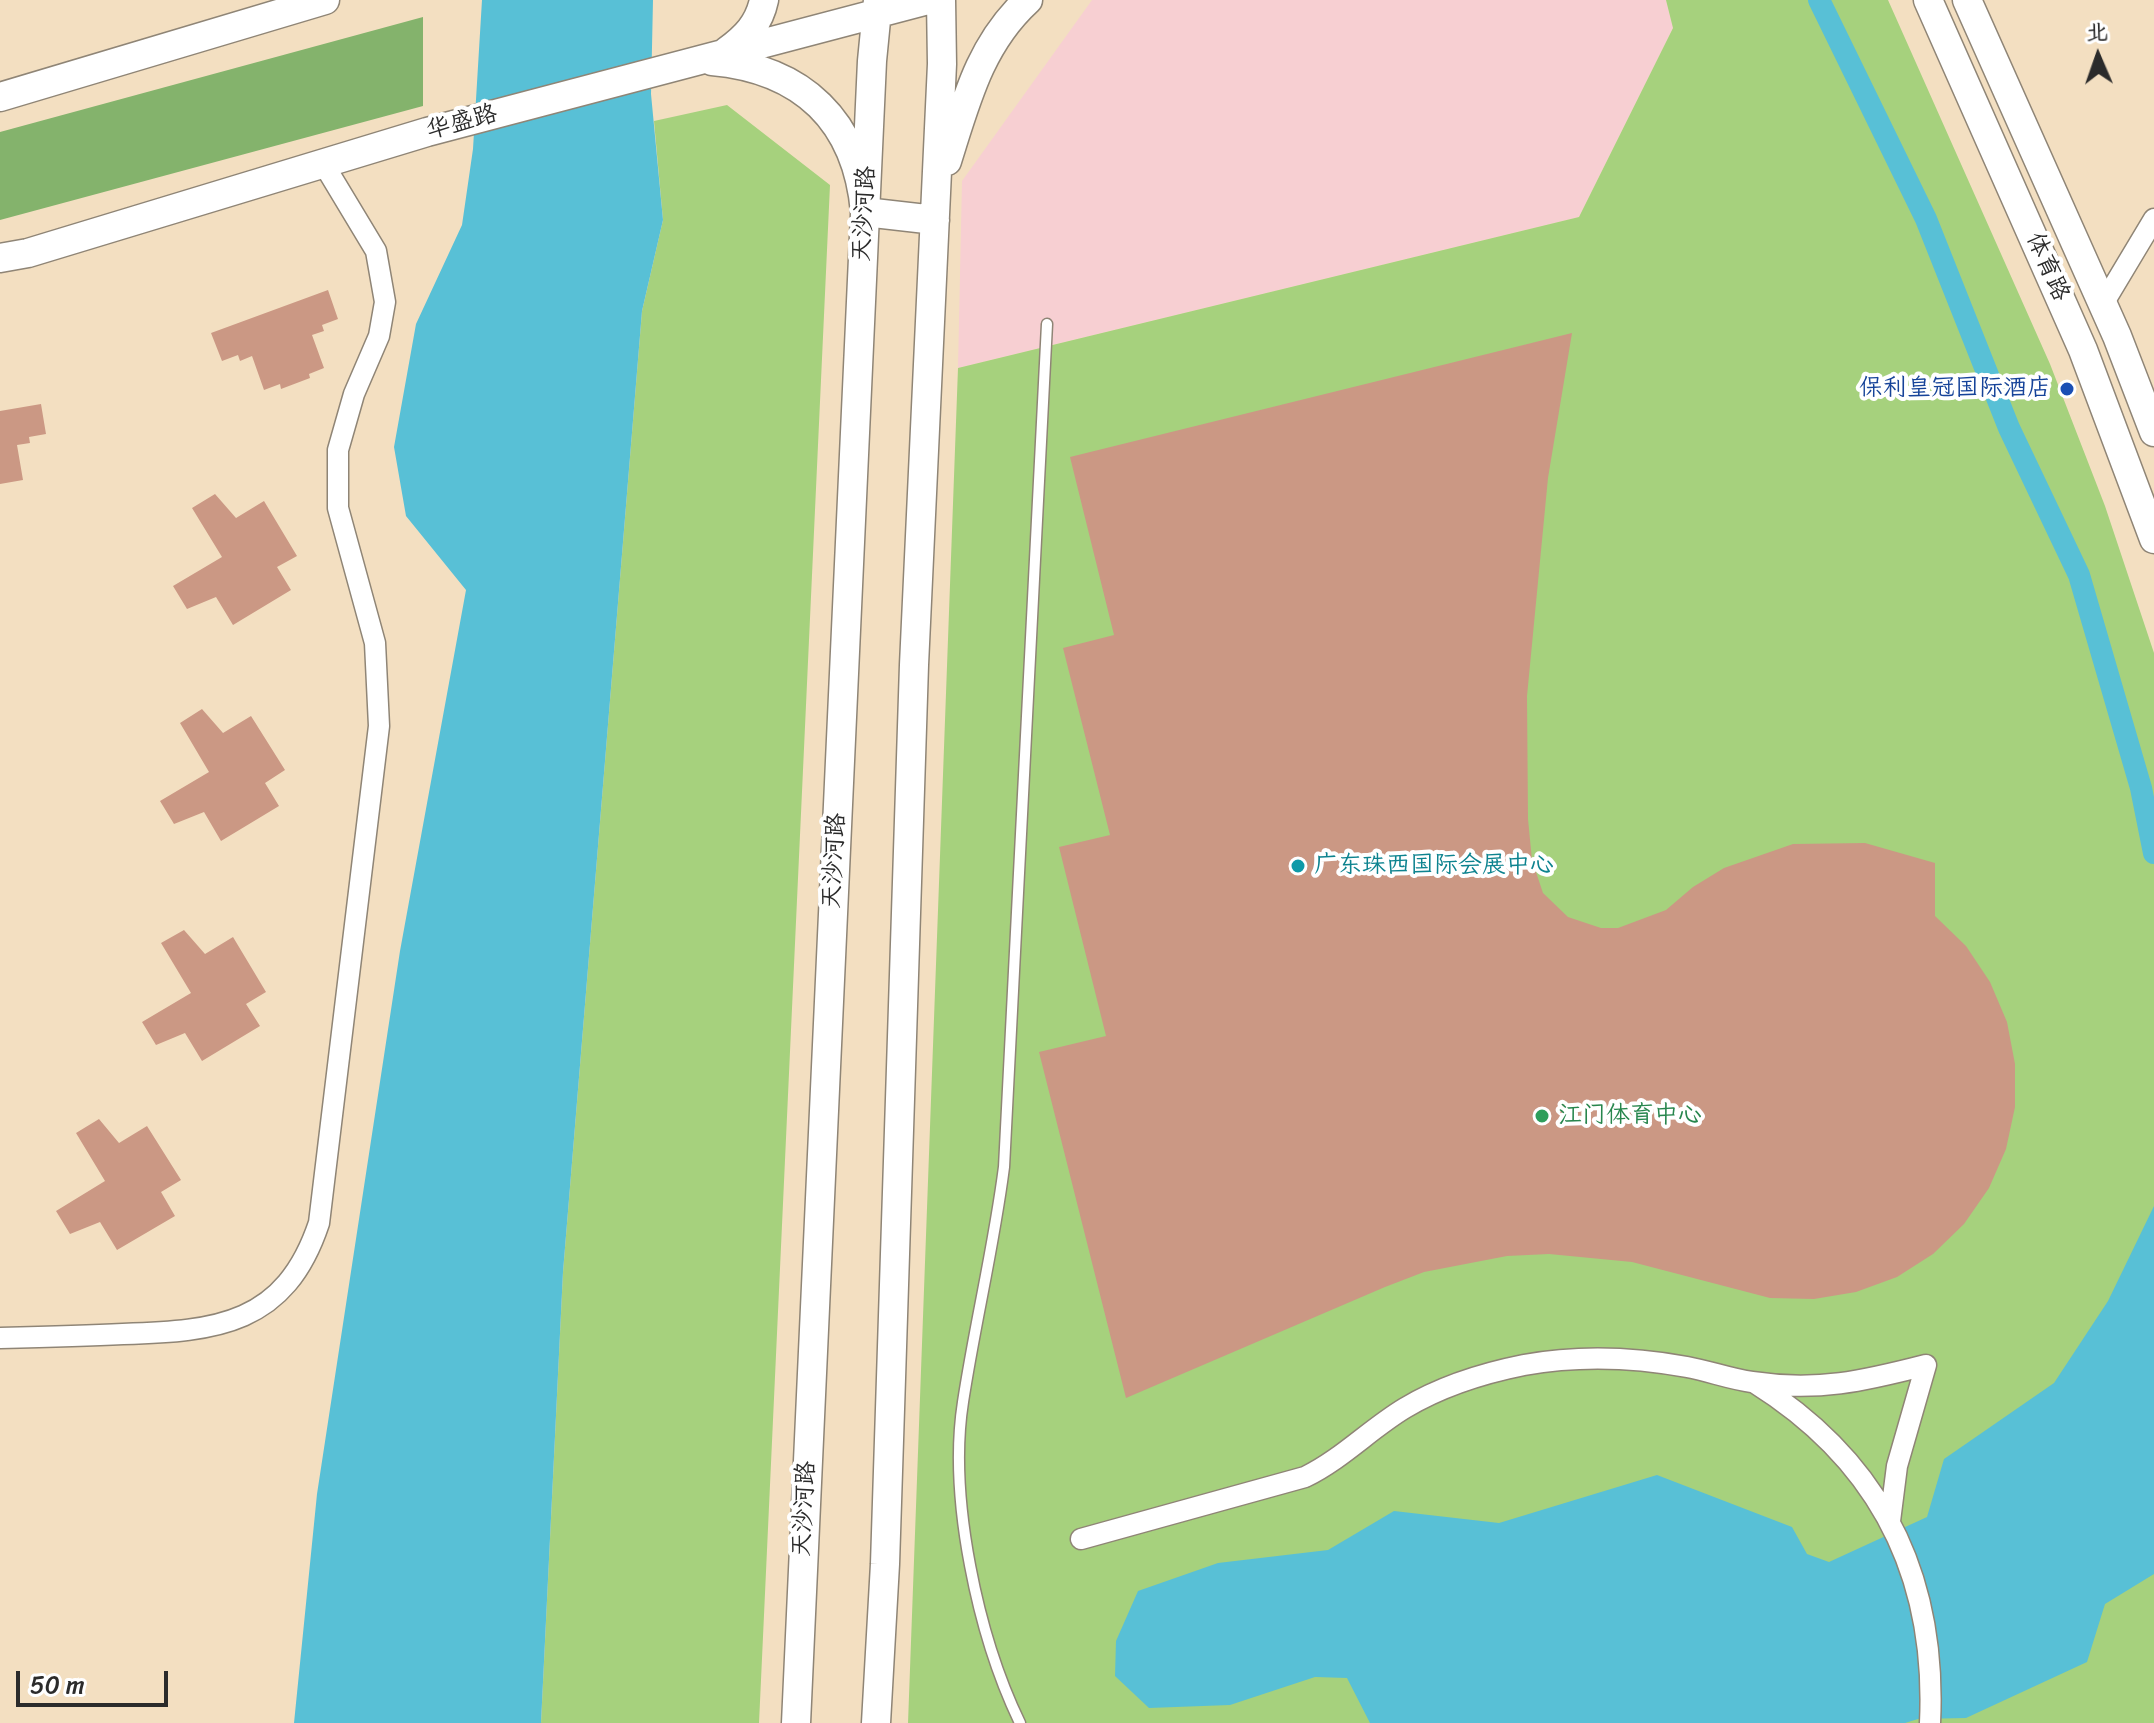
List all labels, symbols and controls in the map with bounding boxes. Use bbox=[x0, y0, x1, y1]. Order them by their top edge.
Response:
text: 北 bbox=[2085, 12, 2109, 51]
north arrow bbox=[2058, 16, 2138, 96]
street label: 华盛路 bbox=[423, 100, 501, 146]
street label: 天沙河路 bbox=[848, 165, 882, 263]
street label: 体育路 bbox=[2019, 228, 2075, 306]
place label: 保利皇冠国际酒店 bbox=[1859, 375, 2051, 403]
marker: 保利皇冠国际酒店 bbox=[2058, 380, 2076, 398]
street label: 天沙河路 bbox=[818, 812, 852, 910]
place label: 广东珠西国际会展中心 bbox=[1314, 852, 1554, 880]
marker: 广东珠西国际会展中心 bbox=[1289, 857, 1307, 875]
place label: 江门体育中心 bbox=[1558, 1102, 1702, 1130]
marker: 江门体育中心 bbox=[1533, 1107, 1551, 1125]
street label: 天沙河路 bbox=[788, 1460, 822, 1558]
scale bar bbox=[20, 1655, 172, 1705]
text: 50 m bbox=[30, 1664, 85, 1706]

